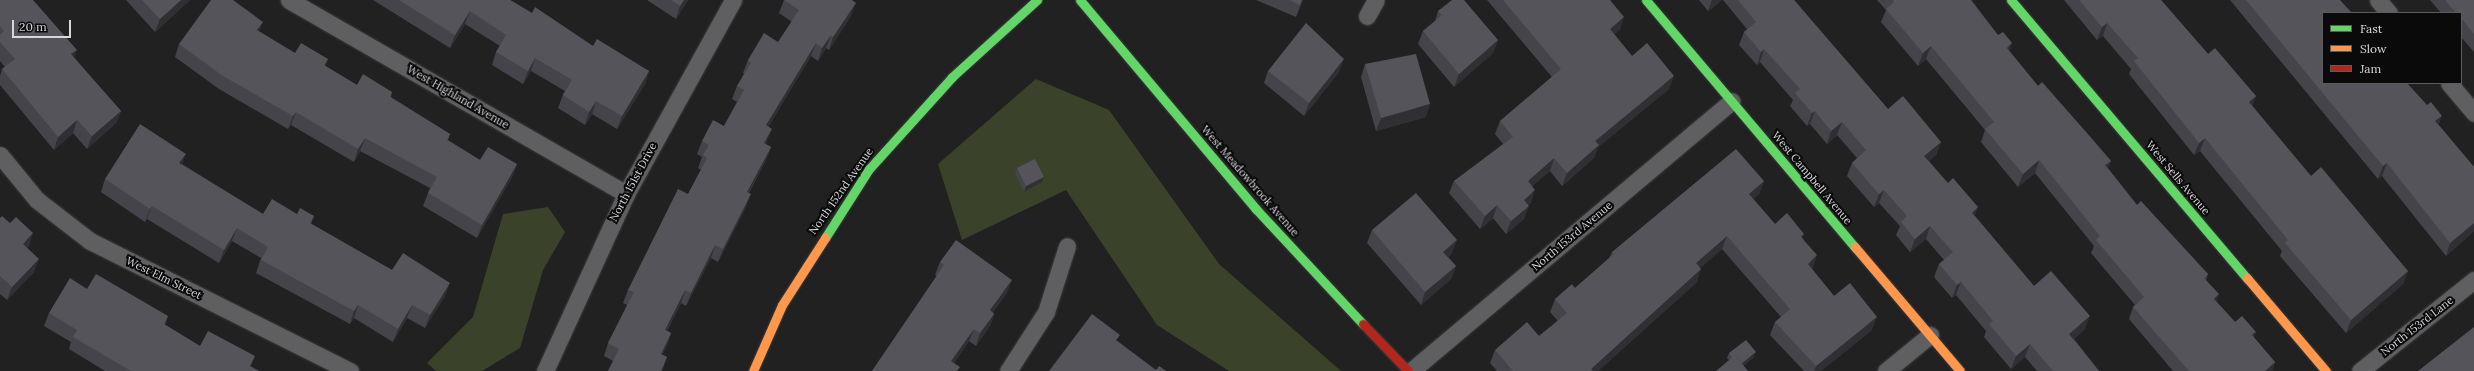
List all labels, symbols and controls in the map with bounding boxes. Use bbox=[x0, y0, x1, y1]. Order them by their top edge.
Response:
scale bar bbox=[14, 12, 73, 38]
legend bbox=[2322, 12, 2462, 84]
text: 20 m bbox=[19, 19, 47, 34]
text: Fast bbox=[2360, 21, 2383, 36]
text: Slow bbox=[2360, 41, 2387, 56]
text: Jam bbox=[2360, 61, 2381, 76]
street label: West Highland Avenue bbox=[405, 62, 511, 132]
street label: West Meadowbrook Avenue bbox=[1198, 123, 1302, 239]
street label: West Campbell Avenue bbox=[1769, 129, 1855, 227]
street label: West Sells Avenue bbox=[2143, 138, 2213, 218]
street label: North 151st Drive bbox=[607, 140, 659, 224]
street label: North 152nd Avenue bbox=[806, 145, 876, 237]
street label: North 153rd Avenue bbox=[1529, 199, 1615, 273]
street label: West Elm Street bbox=[124, 254, 204, 302]
street label: North 153rd Lane bbox=[2378, 294, 2456, 358]

